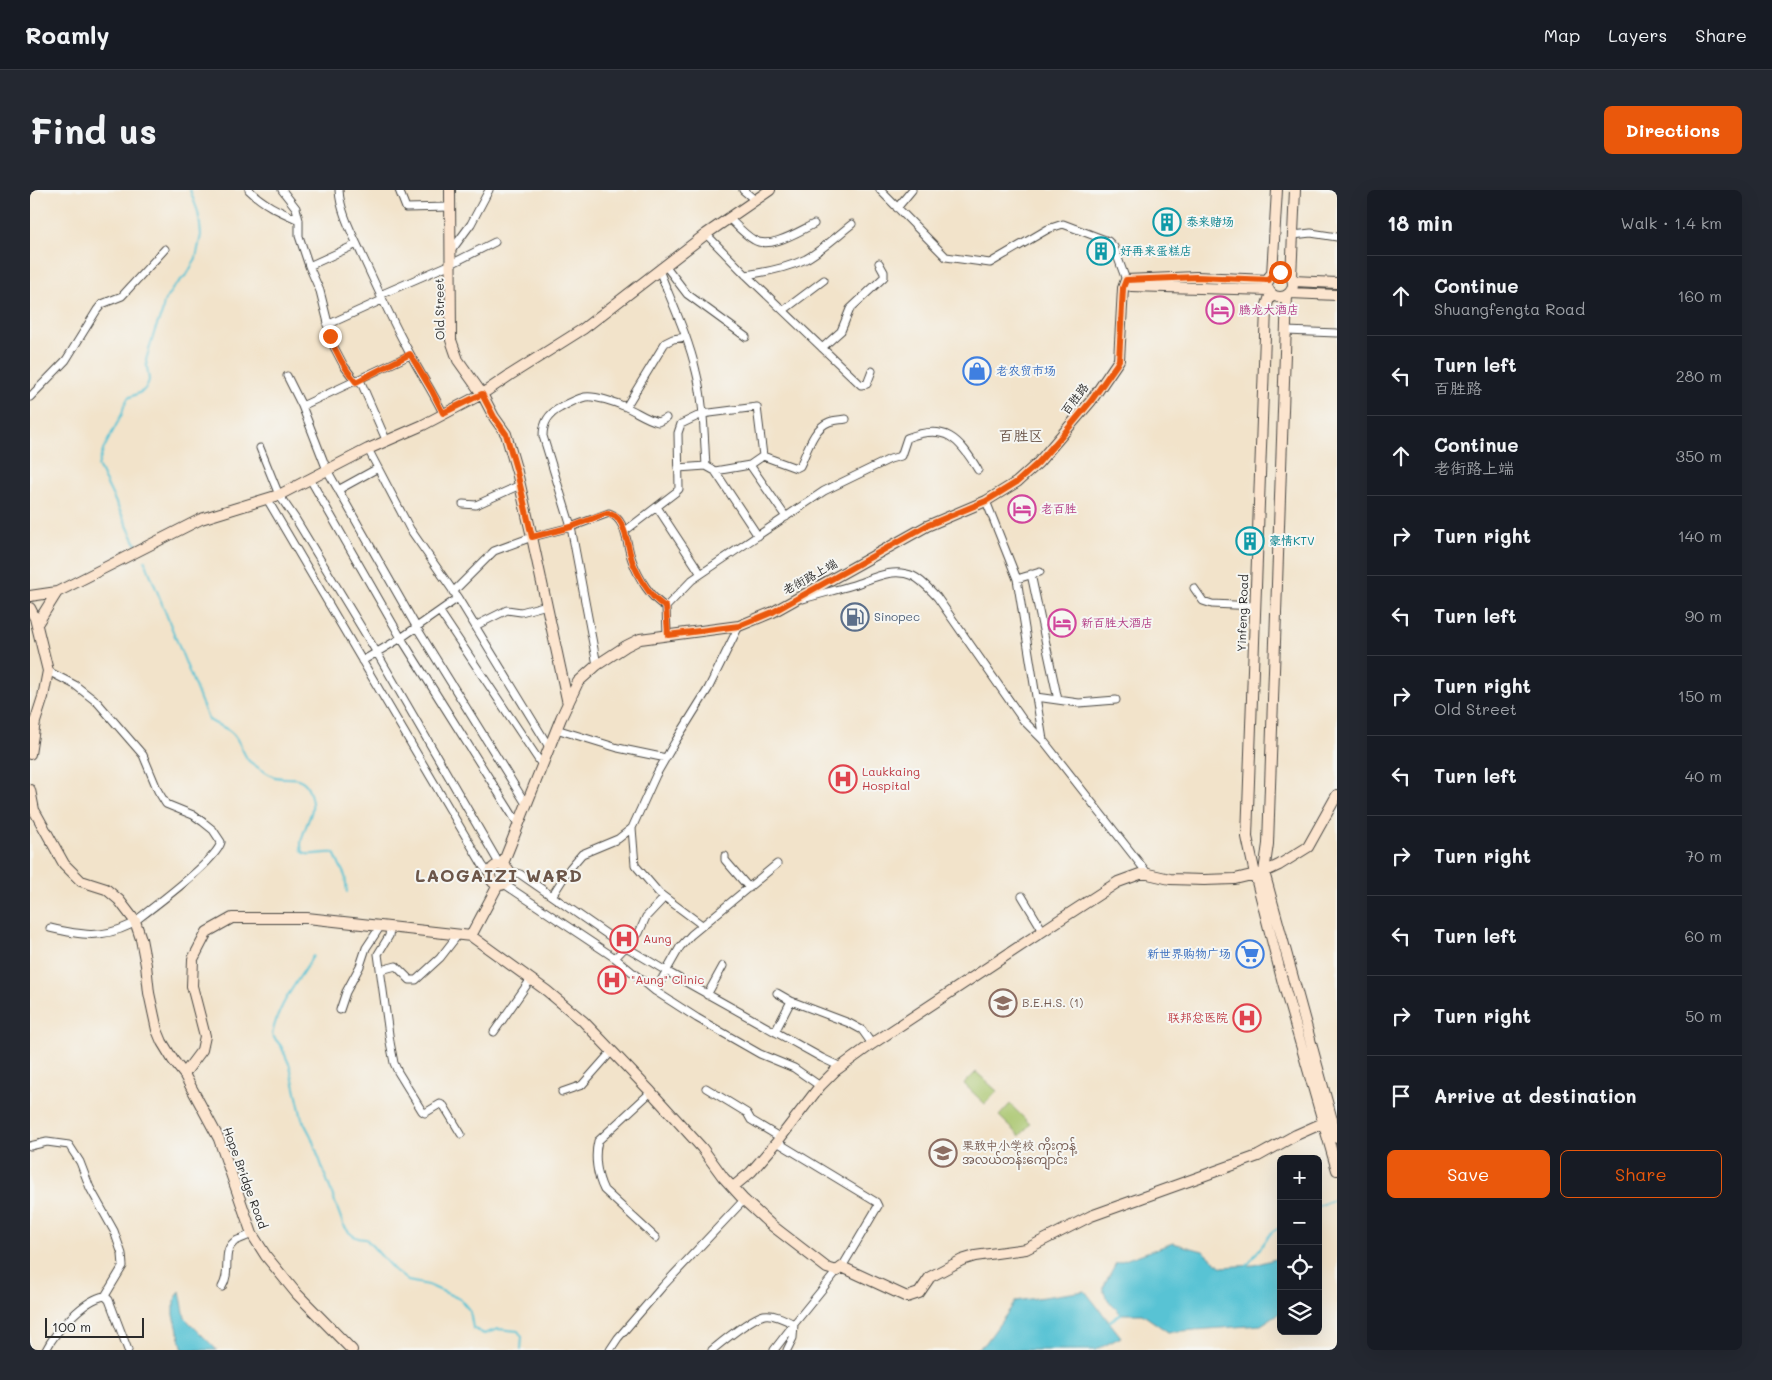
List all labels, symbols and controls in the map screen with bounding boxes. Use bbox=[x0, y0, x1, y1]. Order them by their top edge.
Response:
text: Roamly bbox=[25, 19, 109, 50]
text: Map bbox=[1544, 23, 1580, 47]
text: Layers bbox=[1608, 23, 1667, 47]
text: Share bbox=[1695, 23, 1747, 47]
button: Directions bbox=[1604, 106, 1742, 154]
text: Find us bbox=[30, 107, 157, 153]
building icon: 泰来赌场 bbox=[1152, 207, 1182, 237]
text: 18 min bbox=[1387, 209, 1453, 236]
text: Walk · 1.4 km bbox=[1621, 212, 1722, 233]
place label: 泰来赌场 bbox=[1186, 213, 1234, 229]
building icon: 好再来蛋糕店 bbox=[1086, 236, 1116, 266]
place label: 好再来蛋糕店 bbox=[1120, 242, 1192, 258]
route start bbox=[1269, 261, 1292, 284]
text: Continue bbox=[1434, 273, 1519, 298]
street label: Old Street bbox=[430, 278, 448, 340]
icon: ahead bbox=[1387, 282, 1415, 310]
text: 160 m bbox=[1677, 285, 1722, 306]
hotel icon: 腾龙大酒店 bbox=[1205, 295, 1235, 325]
text: Shuangfengta Road bbox=[1434, 298, 1585, 319]
place label: 腾龙大酒店 bbox=[1239, 301, 1299, 317]
route end bbox=[319, 325, 342, 348]
text: Turn left bbox=[1434, 352, 1517, 377]
shop icon: 老农贸市场 bbox=[962, 356, 992, 386]
place label: 老农贸市场 bbox=[996, 362, 1056, 378]
icon: left bbox=[1387, 362, 1415, 390]
text: 280 m bbox=[1676, 365, 1722, 386]
text: 百胜路 bbox=[1434, 377, 1482, 398]
street label: 百胜路 bbox=[1057, 379, 1092, 417]
district label: 百胜区 bbox=[998, 425, 1044, 445]
text: Continue bbox=[1434, 432, 1519, 457]
icon: ahead bbox=[1387, 442, 1415, 470]
text: 350 m bbox=[1676, 445, 1722, 466]
text: 老街路上端 bbox=[1434, 457, 1514, 478]
hotel icon: 老百胜 bbox=[1007, 494, 1037, 524]
place label: 老百胜 bbox=[1041, 500, 1077, 516]
icon: right bbox=[1387, 522, 1415, 550]
text: Turn right bbox=[1434, 523, 1531, 548]
text: 140 m bbox=[1678, 525, 1722, 546]
building icon: 豪情KTV bbox=[1235, 526, 1265, 556]
place label: 豪情KTV bbox=[1269, 532, 1315, 548]
street label: 老街路上端 bbox=[779, 555, 840, 598]
street label: Yinfeng Road bbox=[1233, 574, 1251, 652]
fuel station icon: Sinopec bbox=[840, 602, 870, 632]
icon: left bbox=[1387, 602, 1415, 630]
text: Turn left bbox=[1434, 603, 1517, 628]
text: 90 m bbox=[1685, 605, 1722, 626]
place label: Sinopec bbox=[874, 608, 920, 624]
hotel icon: 新百胜大酒店 bbox=[1047, 608, 1077, 638]
place label: 新百胜大酒店 bbox=[1081, 614, 1153, 630]
text: Turn right bbox=[1434, 673, 1531, 698]
icon: right bbox=[1387, 682, 1415, 710]
text: 150 m bbox=[1678, 685, 1722, 706]
text: Old Street bbox=[1434, 698, 1517, 719]
icon: left bbox=[1387, 762, 1415, 790]
place label: Laukkaing Hospital bbox=[862, 763, 920, 793]
text: Turn left bbox=[1434, 763, 1517, 788]
hospital icon: Laukkaing Hospital bbox=[828, 764, 858, 794]
text: 40 m bbox=[1685, 765, 1722, 786]
icon: right bbox=[1387, 842, 1415, 870]
text: Turn right bbox=[1434, 843, 1531, 868]
text: 70 m bbox=[1685, 845, 1722, 866]
district label: LAOGAIZI WARD bbox=[415, 863, 583, 887]
icon: left bbox=[1387, 922, 1415, 950]
text: Turn left bbox=[1434, 923, 1517, 948]
hospital icon: Aung bbox=[609, 924, 639, 954]
text: 60 m bbox=[1685, 925, 1722, 946]
place label: Aung bbox=[643, 930, 672, 946]
supermarket icon: 新世界购物广场 bbox=[1235, 939, 1265, 969]
place label: 新世界购物广场 bbox=[1147, 945, 1231, 961]
hospital icon: "Aung" Clinic bbox=[597, 965, 627, 995]
place label: "Aung" Clinic bbox=[631, 971, 704, 987]
school or university icon: B.E.H.S. (1) bbox=[988, 988, 1018, 1018]
place label: B.E.H.S. (1) bbox=[1022, 994, 1083, 1010]
icon: right bbox=[1387, 1002, 1415, 1030]
hospital icon: 联邦总医院 bbox=[1232, 1003, 1262, 1033]
text: Turn right bbox=[1434, 1003, 1531, 1028]
text: 50 m bbox=[1685, 1005, 1722, 1026]
place label: 联邦总医院 bbox=[1168, 1009, 1228, 1025]
icon: arrive bbox=[1387, 1082, 1415, 1110]
text: Arrive at destination bbox=[1434, 1083, 1637, 1108]
street label: Hope Bridge Road bbox=[220, 1125, 272, 1231]
place label: 果敢中小学校 ကိုးကန့် အလယ်တန်းကျောင်း bbox=[962, 1137, 1078, 1170]
school or university icon: 果敢中小学校 ကိုးကန့် အလယ်တန်းကျောင်း bbox=[928, 1138, 958, 1168]
button: Save bbox=[1387, 1150, 1550, 1198]
button: Share bbox=[1560, 1150, 1722, 1198]
map controls bbox=[1277, 1155, 1322, 1335]
button: + bbox=[1277, 1155, 1322, 1200]
button: − bbox=[1277, 1200, 1322, 1245]
button: locate bbox=[1277, 1245, 1322, 1290]
button: layers bbox=[1277, 1290, 1322, 1335]
scale bar bbox=[45, 1315, 144, 1338]
text: 100 m bbox=[52, 1317, 91, 1336]

